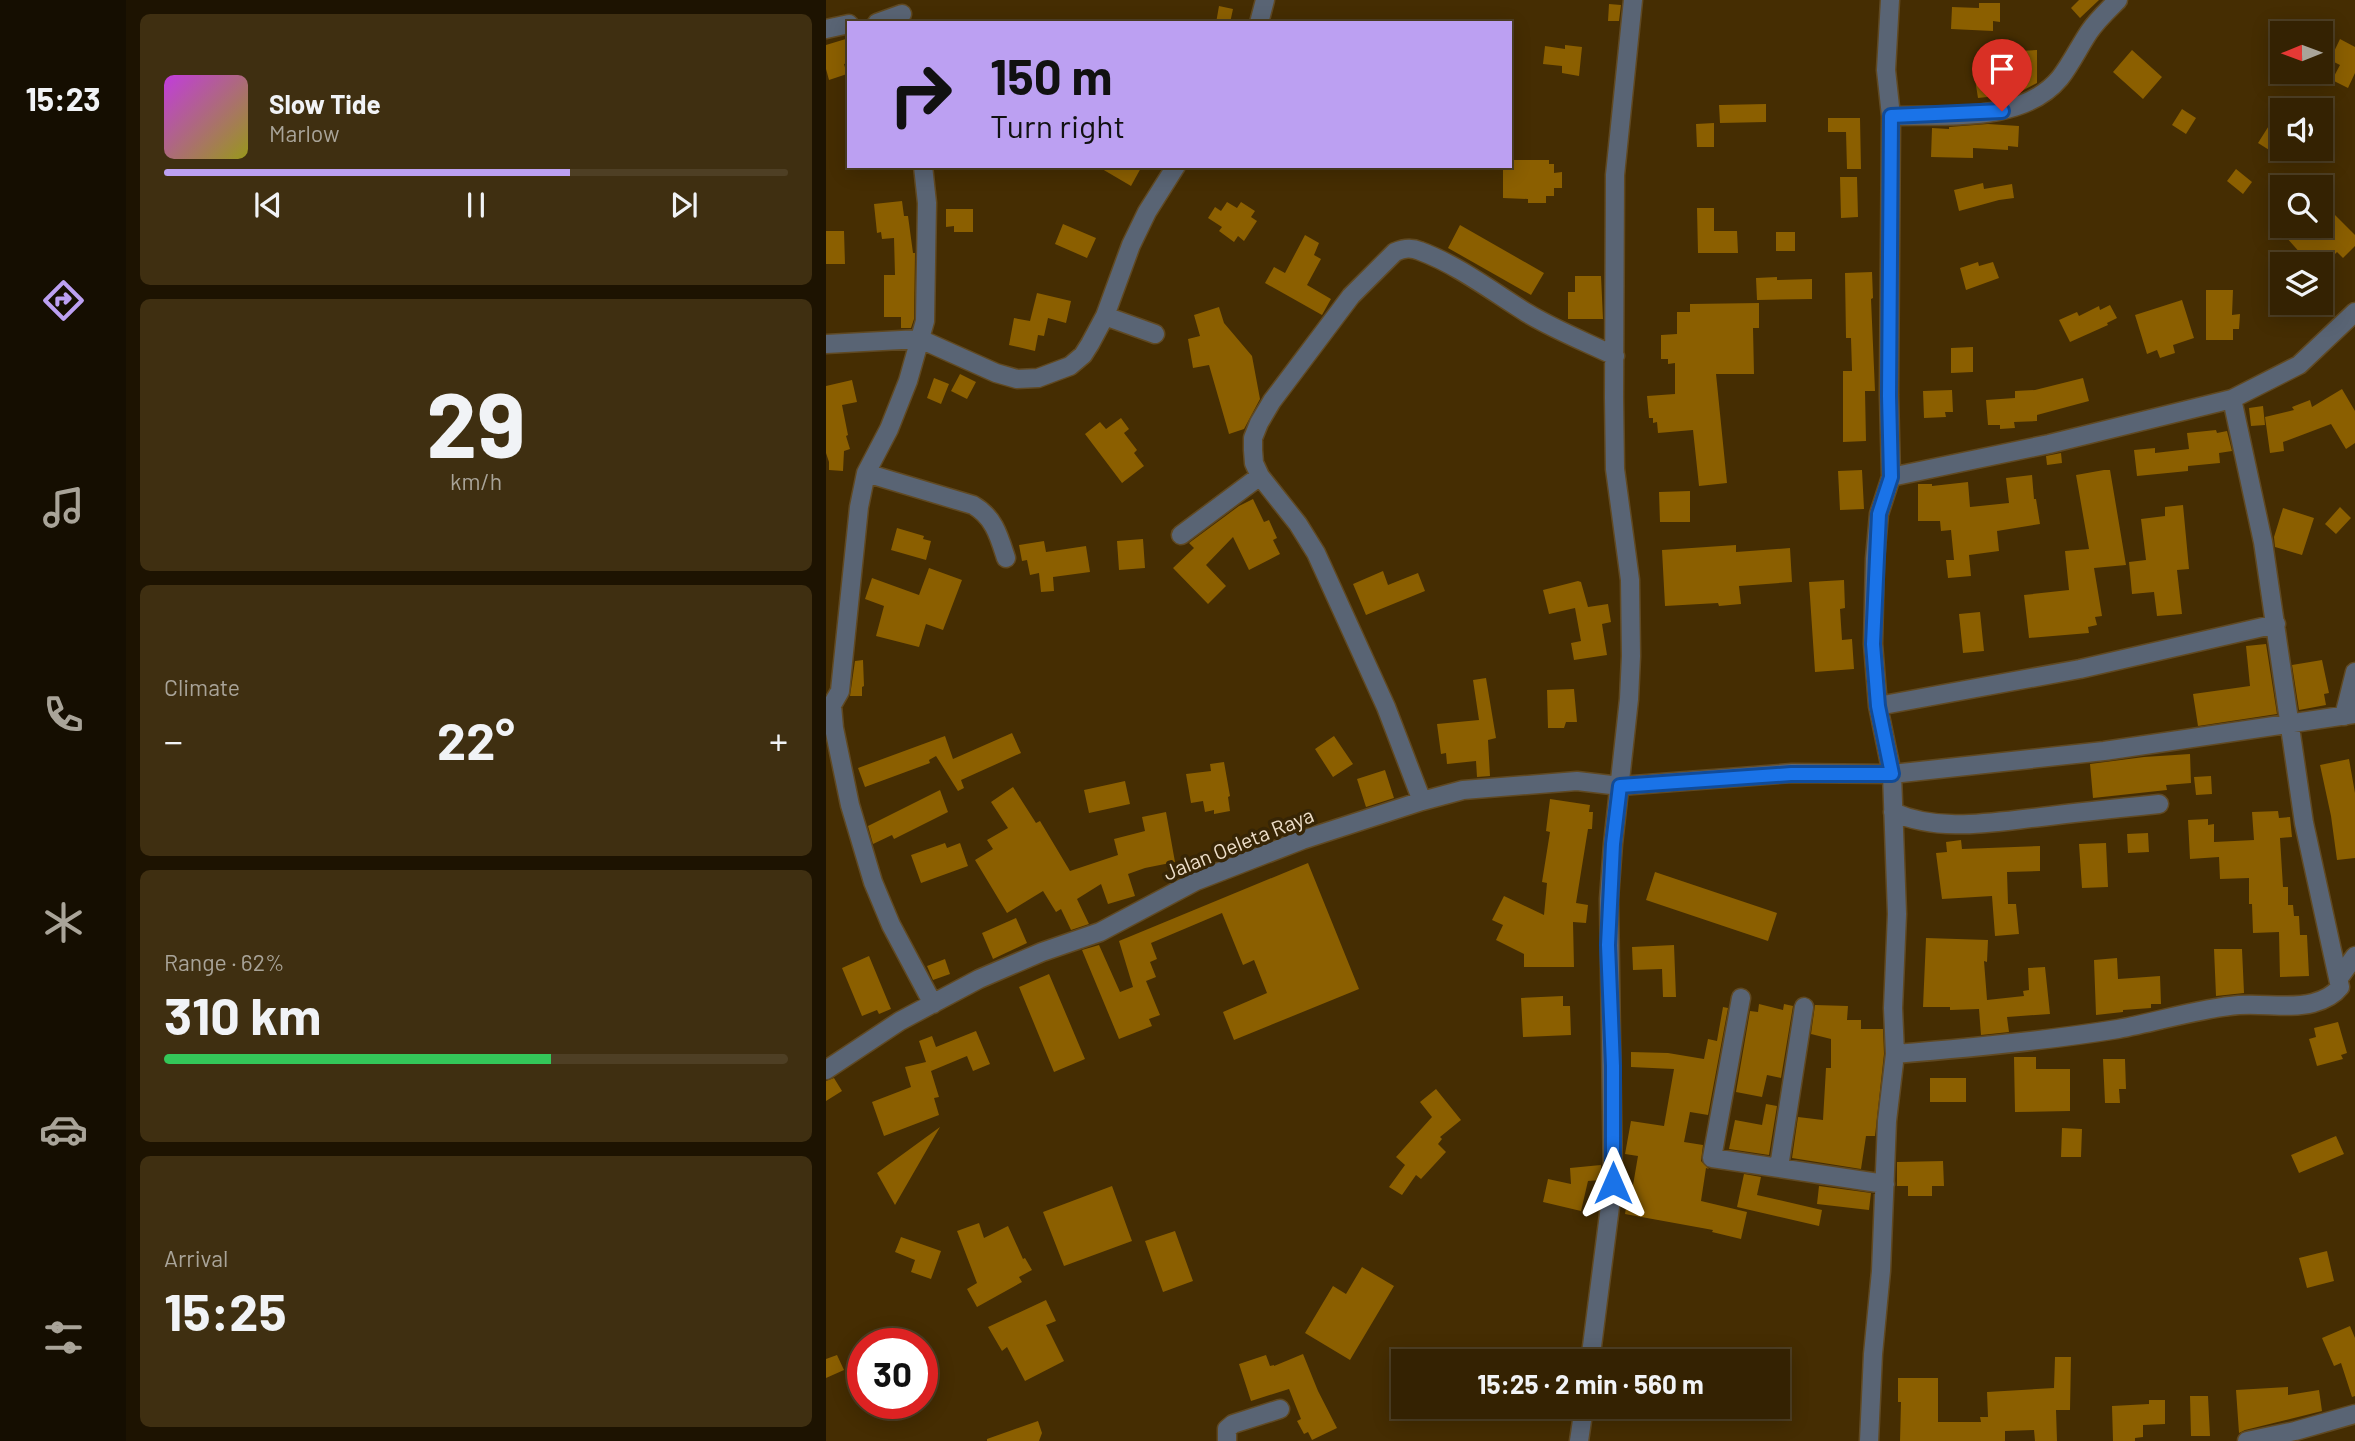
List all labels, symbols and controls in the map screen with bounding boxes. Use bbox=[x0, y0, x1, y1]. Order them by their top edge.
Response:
north arrow bbox=[2270, 21, 2333, 84]
map controls bbox=[2270, 21, 2333, 315]
pin bbox=[1972, 39, 2032, 111]
text: 150 m bbox=[990, 46, 1112, 105]
icon: right bbox=[875, 49, 966, 140]
icon: arrive bbox=[1983, 50, 2021, 88]
text: 15:23 bbox=[26, 79, 100, 117]
text: Slow Tide bbox=[269, 88, 381, 119]
button: sound bbox=[2270, 98, 2333, 161]
text: Turn right bbox=[990, 106, 1125, 144]
text: Marlow bbox=[269, 119, 340, 147]
button: search bbox=[2270, 175, 2333, 238]
icon: previous bbox=[249, 186, 287, 224]
icon: pause bbox=[457, 186, 495, 224]
icon: next bbox=[665, 186, 703, 224]
button: layers bbox=[2270, 252, 2333, 315]
icon: directions bbox=[39, 276, 88, 325]
text: 29 bbox=[426, 367, 526, 476]
text: km/h bbox=[450, 467, 502, 495]
icon: music bbox=[39, 483, 88, 532]
text: Climate bbox=[164, 673, 240, 701]
icon: phone bbox=[39, 690, 88, 739]
text: 22° bbox=[437, 708, 515, 770]
text: − bbox=[164, 717, 183, 763]
text: + bbox=[769, 717, 788, 763]
street label: Jalan Oeleta Raya bbox=[1159, 801, 1317, 885]
icon: climate bbox=[39, 898, 88, 947]
text: Range · 62% bbox=[164, 948, 285, 976]
text: 310 km bbox=[164, 983, 322, 1045]
icon: car bbox=[39, 1105, 88, 1154]
position arrow bbox=[1576, 1146, 1650, 1220]
text: Arrival bbox=[164, 1244, 228, 1272]
text: 15:25 bbox=[164, 1279, 287, 1341]
icon: filters bbox=[39, 1313, 88, 1362]
speed limit sign: 30 bbox=[847, 1328, 938, 1419]
text: 15:25 · 2 min · 560 m bbox=[1477, 1368, 1704, 1399]

